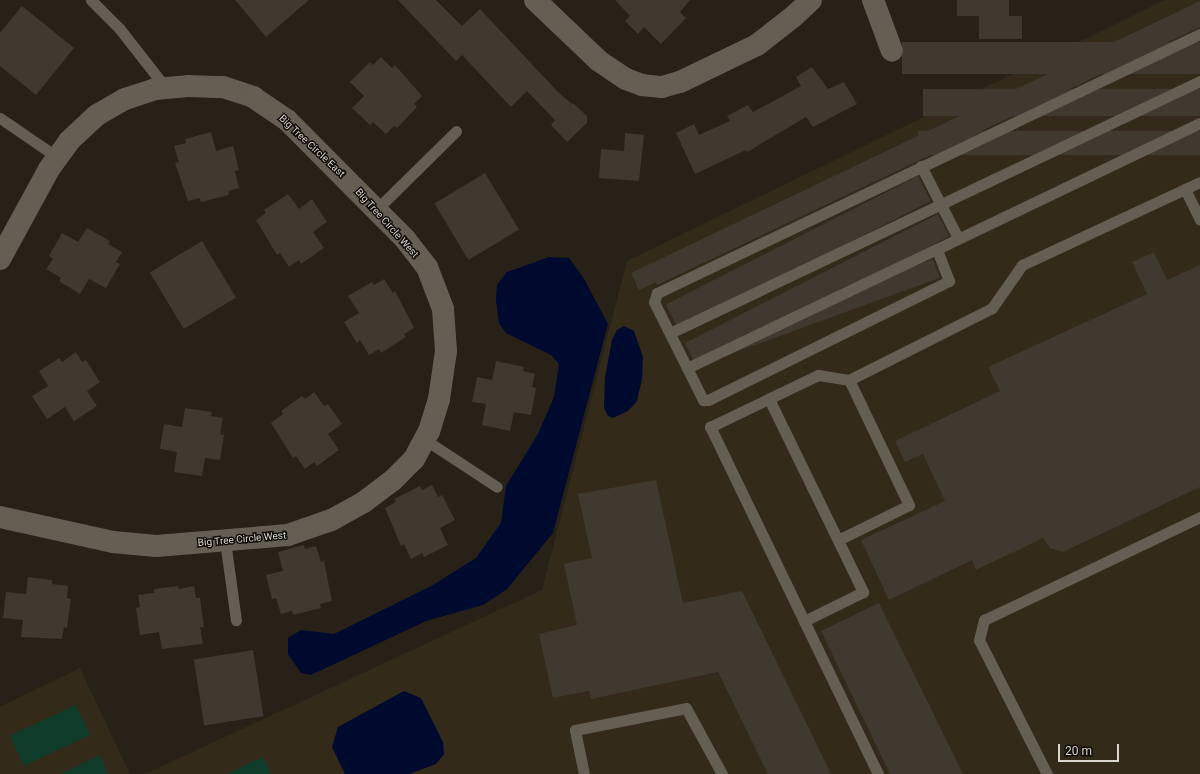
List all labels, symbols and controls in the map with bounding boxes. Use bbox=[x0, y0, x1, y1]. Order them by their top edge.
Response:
street label: Big Tree Circle East bbox=[276, 112, 348, 180]
street label: Big Tree Circle West bbox=[353, 186, 421, 260]
street label: Big Tree Circle West bbox=[197, 529, 287, 549]
scale bar bbox=[1060, 736, 1121, 762]
text: 20 m bbox=[1065, 744, 1092, 758]

